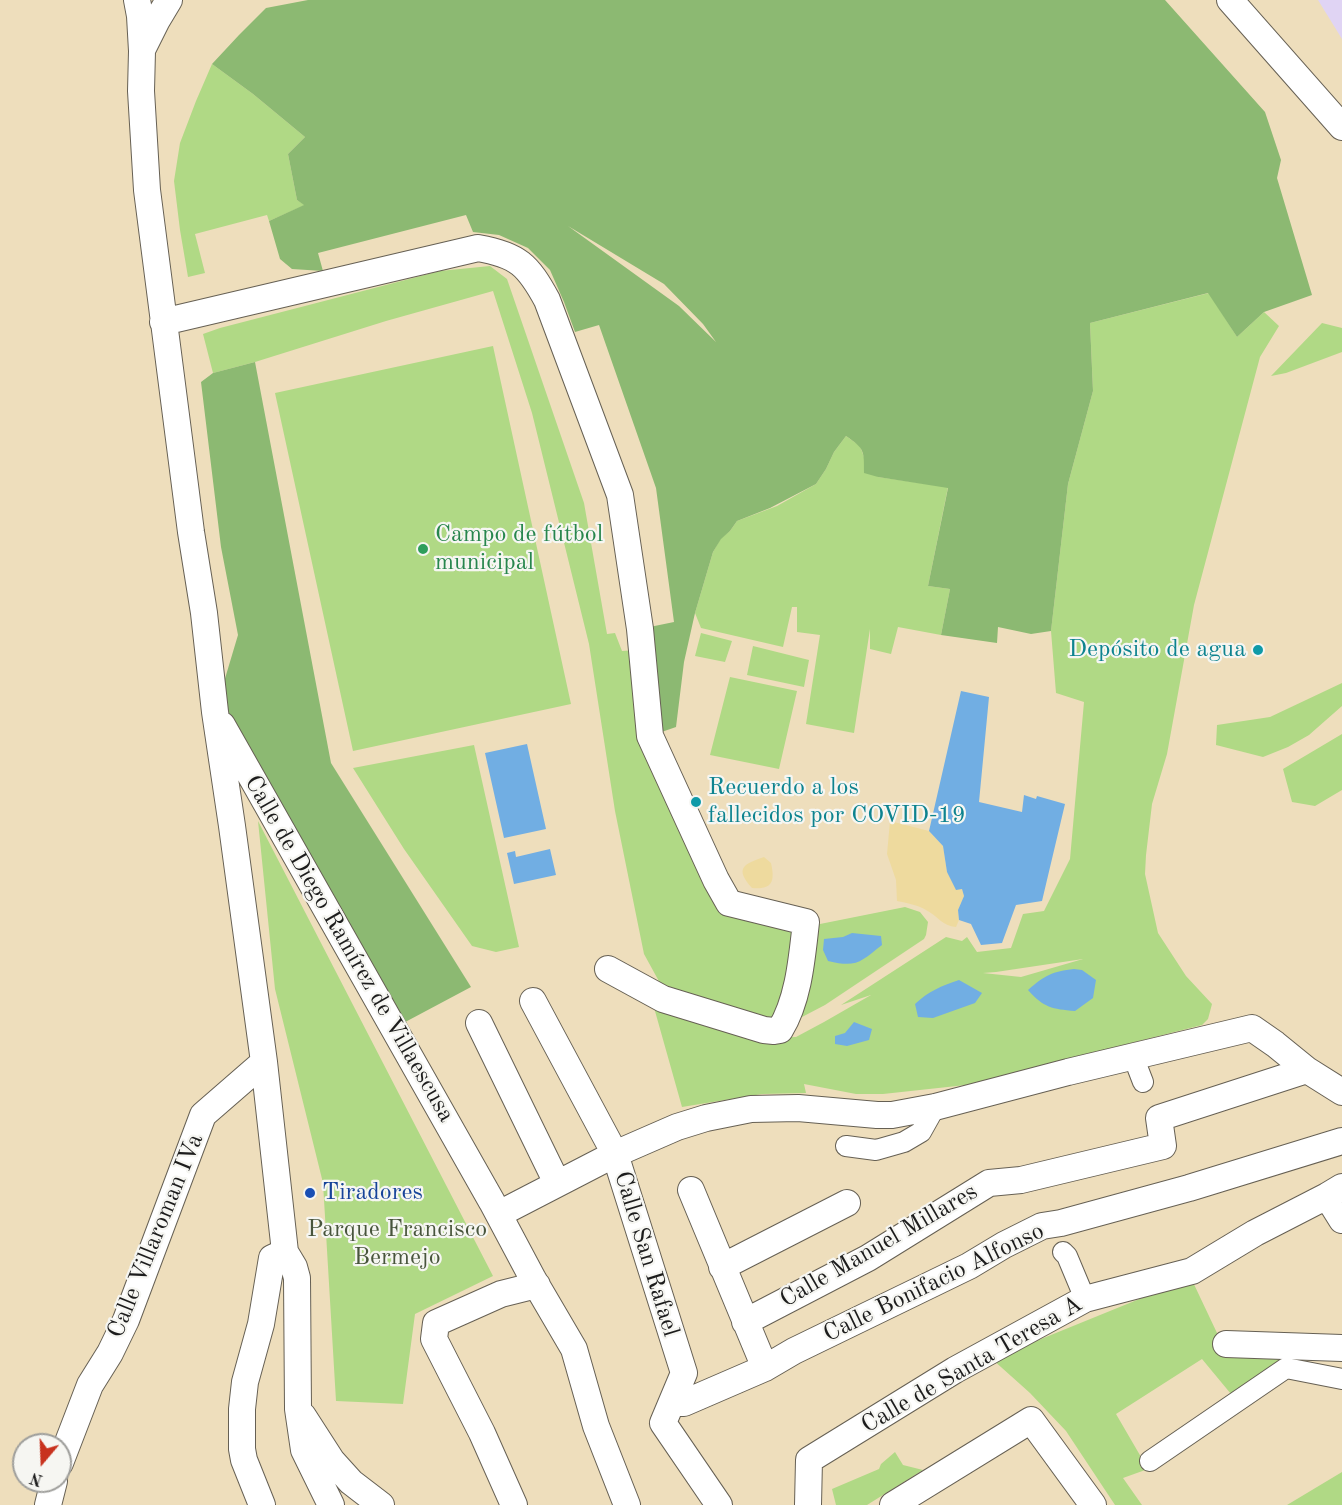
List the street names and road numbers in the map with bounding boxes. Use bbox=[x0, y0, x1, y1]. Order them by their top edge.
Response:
street label: Calle de Diego Ramírez de Villaescusa bbox=[238, 771, 460, 1127]
street label: Calle Villaroman IVa bbox=[102, 1130, 210, 1342]
street label: Calle San Rafael bbox=[607, 1168, 685, 1340]
street label: Calle Manuel Millares bbox=[775, 1178, 983, 1314]
street label: Calle Bonifacio Alfonso bbox=[819, 1217, 1049, 1349]
street label: Calle de Santa Teresa A bbox=[856, 1290, 1088, 1440]

